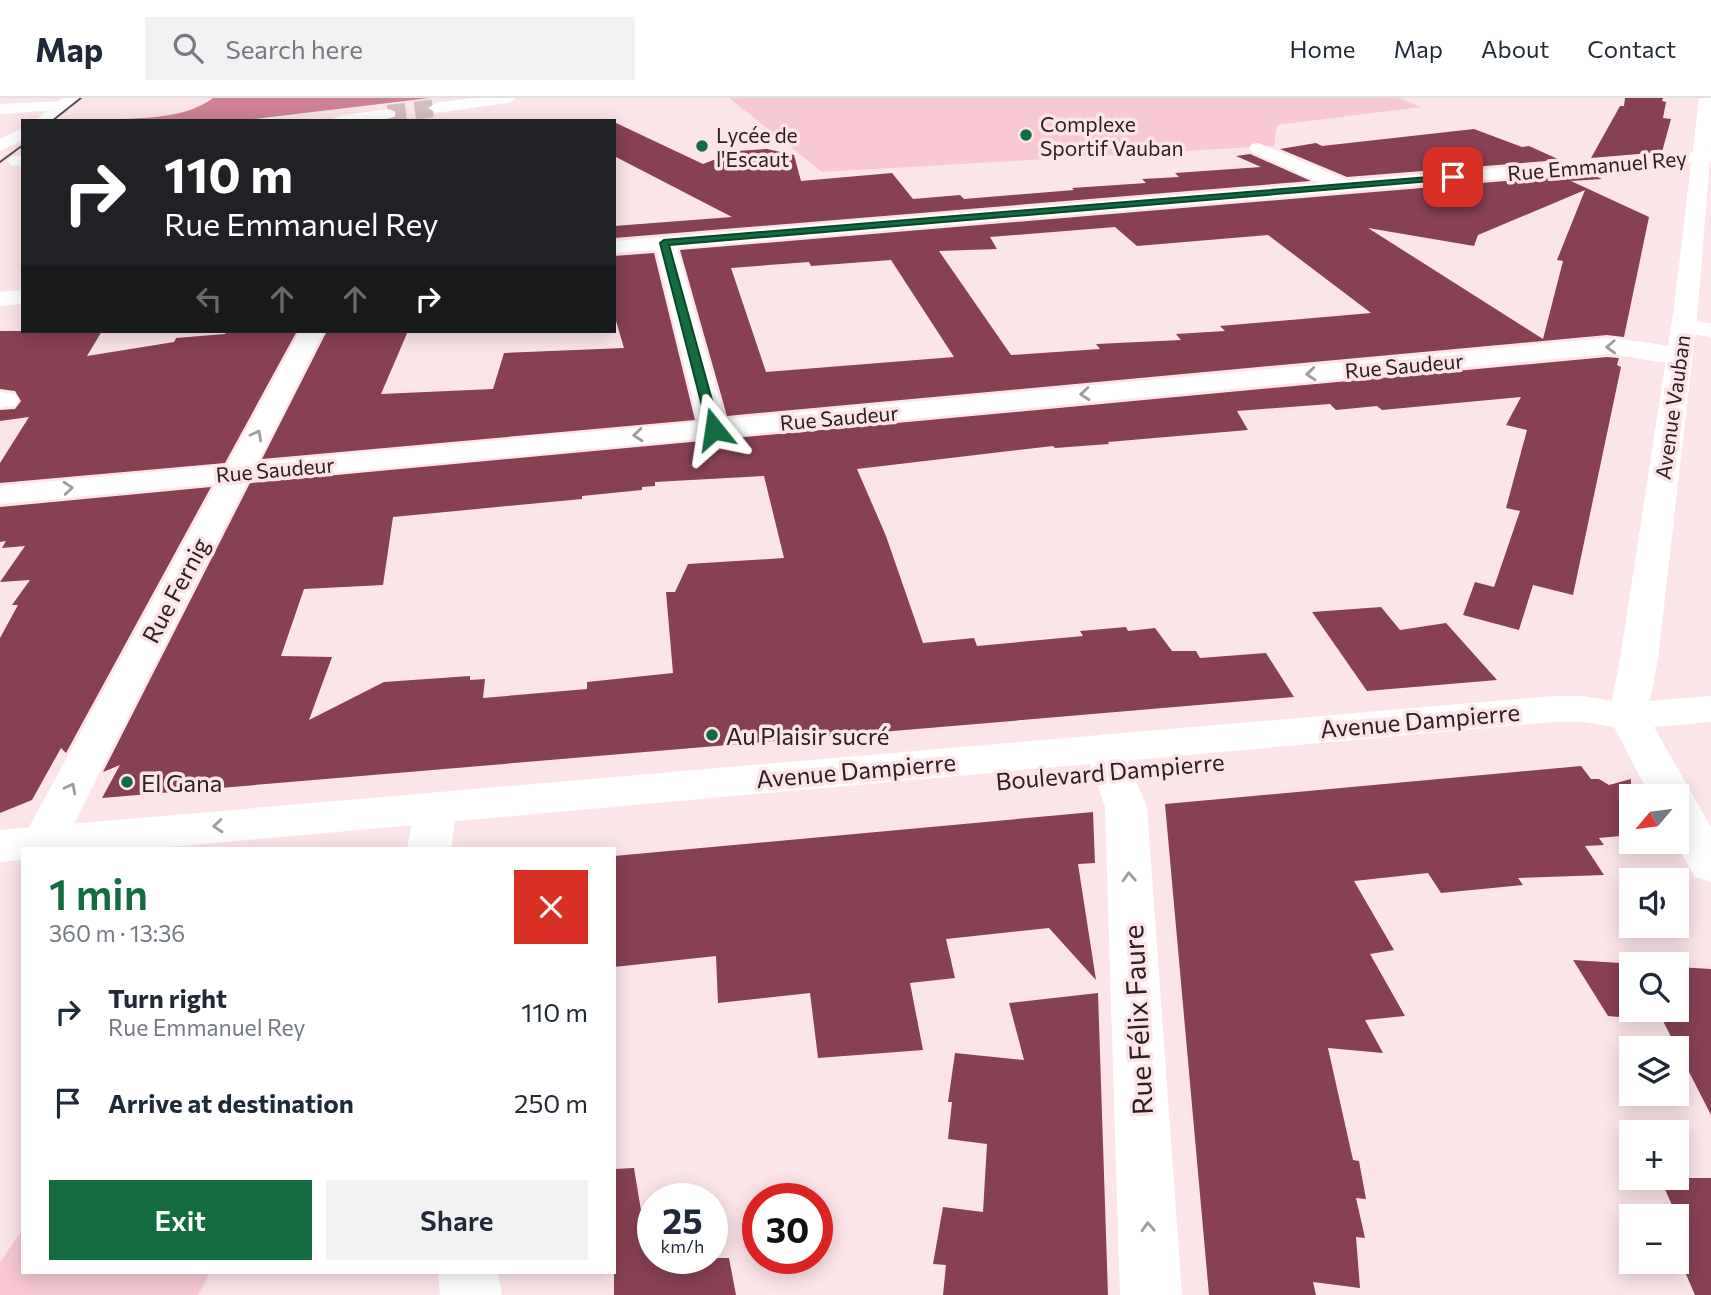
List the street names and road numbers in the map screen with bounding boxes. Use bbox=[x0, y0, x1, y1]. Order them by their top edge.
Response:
street label: Rue Emmanuel Rey bbox=[1506, 145, 1688, 185]
street label: Avenue Vauban bbox=[1649, 333, 1695, 481]
street label: Rue Saudeur bbox=[1344, 347, 1464, 383]
street label: Rue Saudeur bbox=[779, 399, 899, 435]
street label: Rue Saudeur bbox=[215, 451, 335, 487]
street label: Rue Fernig bbox=[135, 532, 215, 648]
street label: Avenue Dampierre bbox=[1319, 697, 1521, 743]
street label: Avenue Dampierre bbox=[755, 747, 957, 793]
street label: Boulevard Dampierre bbox=[994, 747, 1226, 795]
street label: Rue Félix Faure bbox=[1115, 924, 1159, 1116]

